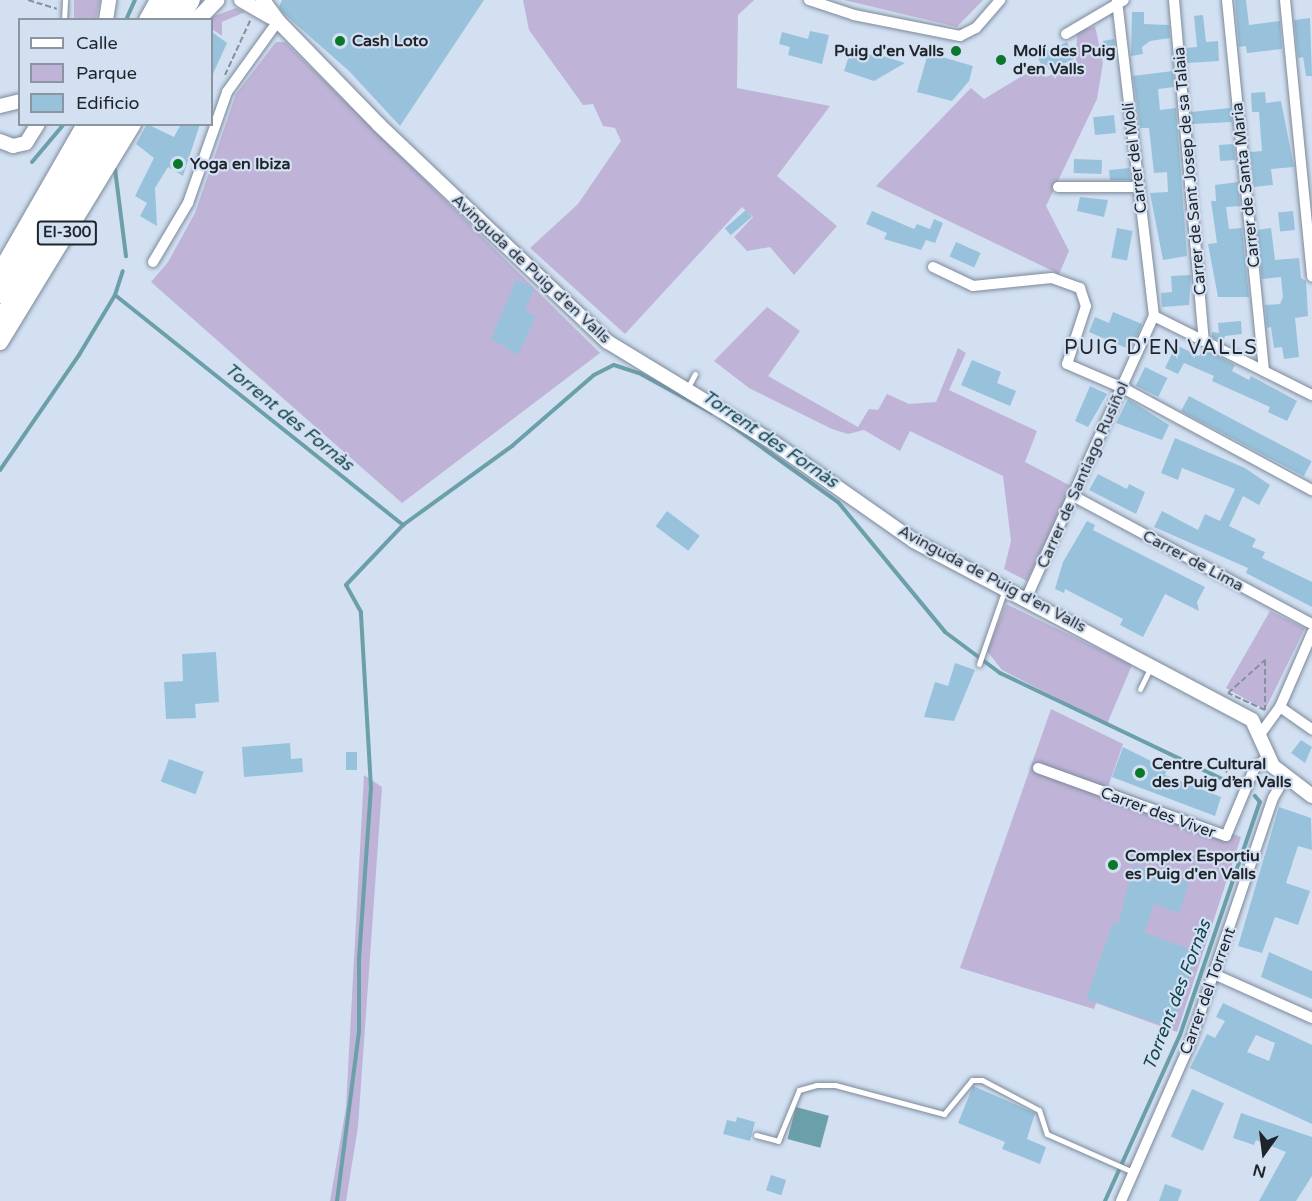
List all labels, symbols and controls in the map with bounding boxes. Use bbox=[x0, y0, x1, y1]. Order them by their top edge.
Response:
legend bbox=[18, 18, 213, 126]
place label: Cash Loto bbox=[352, 31, 428, 51]
text: Calle bbox=[76, 32, 118, 54]
marker: Cash Loto bbox=[333, 34, 347, 48]
place label: Puig d'en Valls bbox=[834, 41, 944, 61]
place label: Molí des Puig d'en Valls bbox=[1013, 41, 1116, 79]
marker: Puig d'en Valls bbox=[949, 44, 963, 58]
street label: Carrer de Sant Josep de sa Talaia bbox=[1170, 46, 1210, 296]
marker: Molí des Puig d'en Valls bbox=[994, 53, 1008, 67]
text: Parque bbox=[76, 62, 137, 84]
text: Edificio bbox=[76, 92, 140, 114]
street label: Carrer del Molí bbox=[1119, 101, 1151, 215]
street label: Carrer de Santa Maria bbox=[1228, 101, 1264, 269]
place label: Yoga en Ibiza bbox=[190, 154, 290, 174]
marker: Yoga en Ibiza bbox=[171, 157, 185, 171]
street label: Avinguda de Puig d'en Valls bbox=[448, 190, 614, 348]
road number: EI-300 bbox=[36, 221, 98, 245]
district label: PUIG D'EN VALLS bbox=[1064, 336, 1258, 360]
water label: Torrent des Fornàs bbox=[220, 358, 358, 476]
street label: Carrer de Santiago Rusiñol bbox=[1033, 379, 1133, 571]
water label: Torrent des Fornàs bbox=[698, 385, 842, 493]
street label: Avinguda de Puig d'en Valls bbox=[895, 521, 1089, 637]
street label: Carrer de Lima bbox=[1139, 526, 1247, 596]
place label: Centre Cultural des Puig d’en Valls bbox=[1152, 754, 1291, 792]
marker: Centre Cultural des Puig d’en Valls bbox=[1133, 766, 1147, 780]
street label: Carrer des Viver bbox=[1098, 783, 1218, 843]
place label: Complex Esportiu es Puig d'en Valls bbox=[1125, 846, 1260, 884]
marker: Complex Esportiu es Puig d'en Valls bbox=[1106, 858, 1120, 872]
water label: Torrent des Fornàs bbox=[1138, 917, 1216, 1073]
street label: Carrer del Torrent bbox=[1176, 925, 1240, 1057]
north arrow bbox=[1234, 1123, 1294, 1183]
text: N bbox=[1251, 1159, 1268, 1182]

